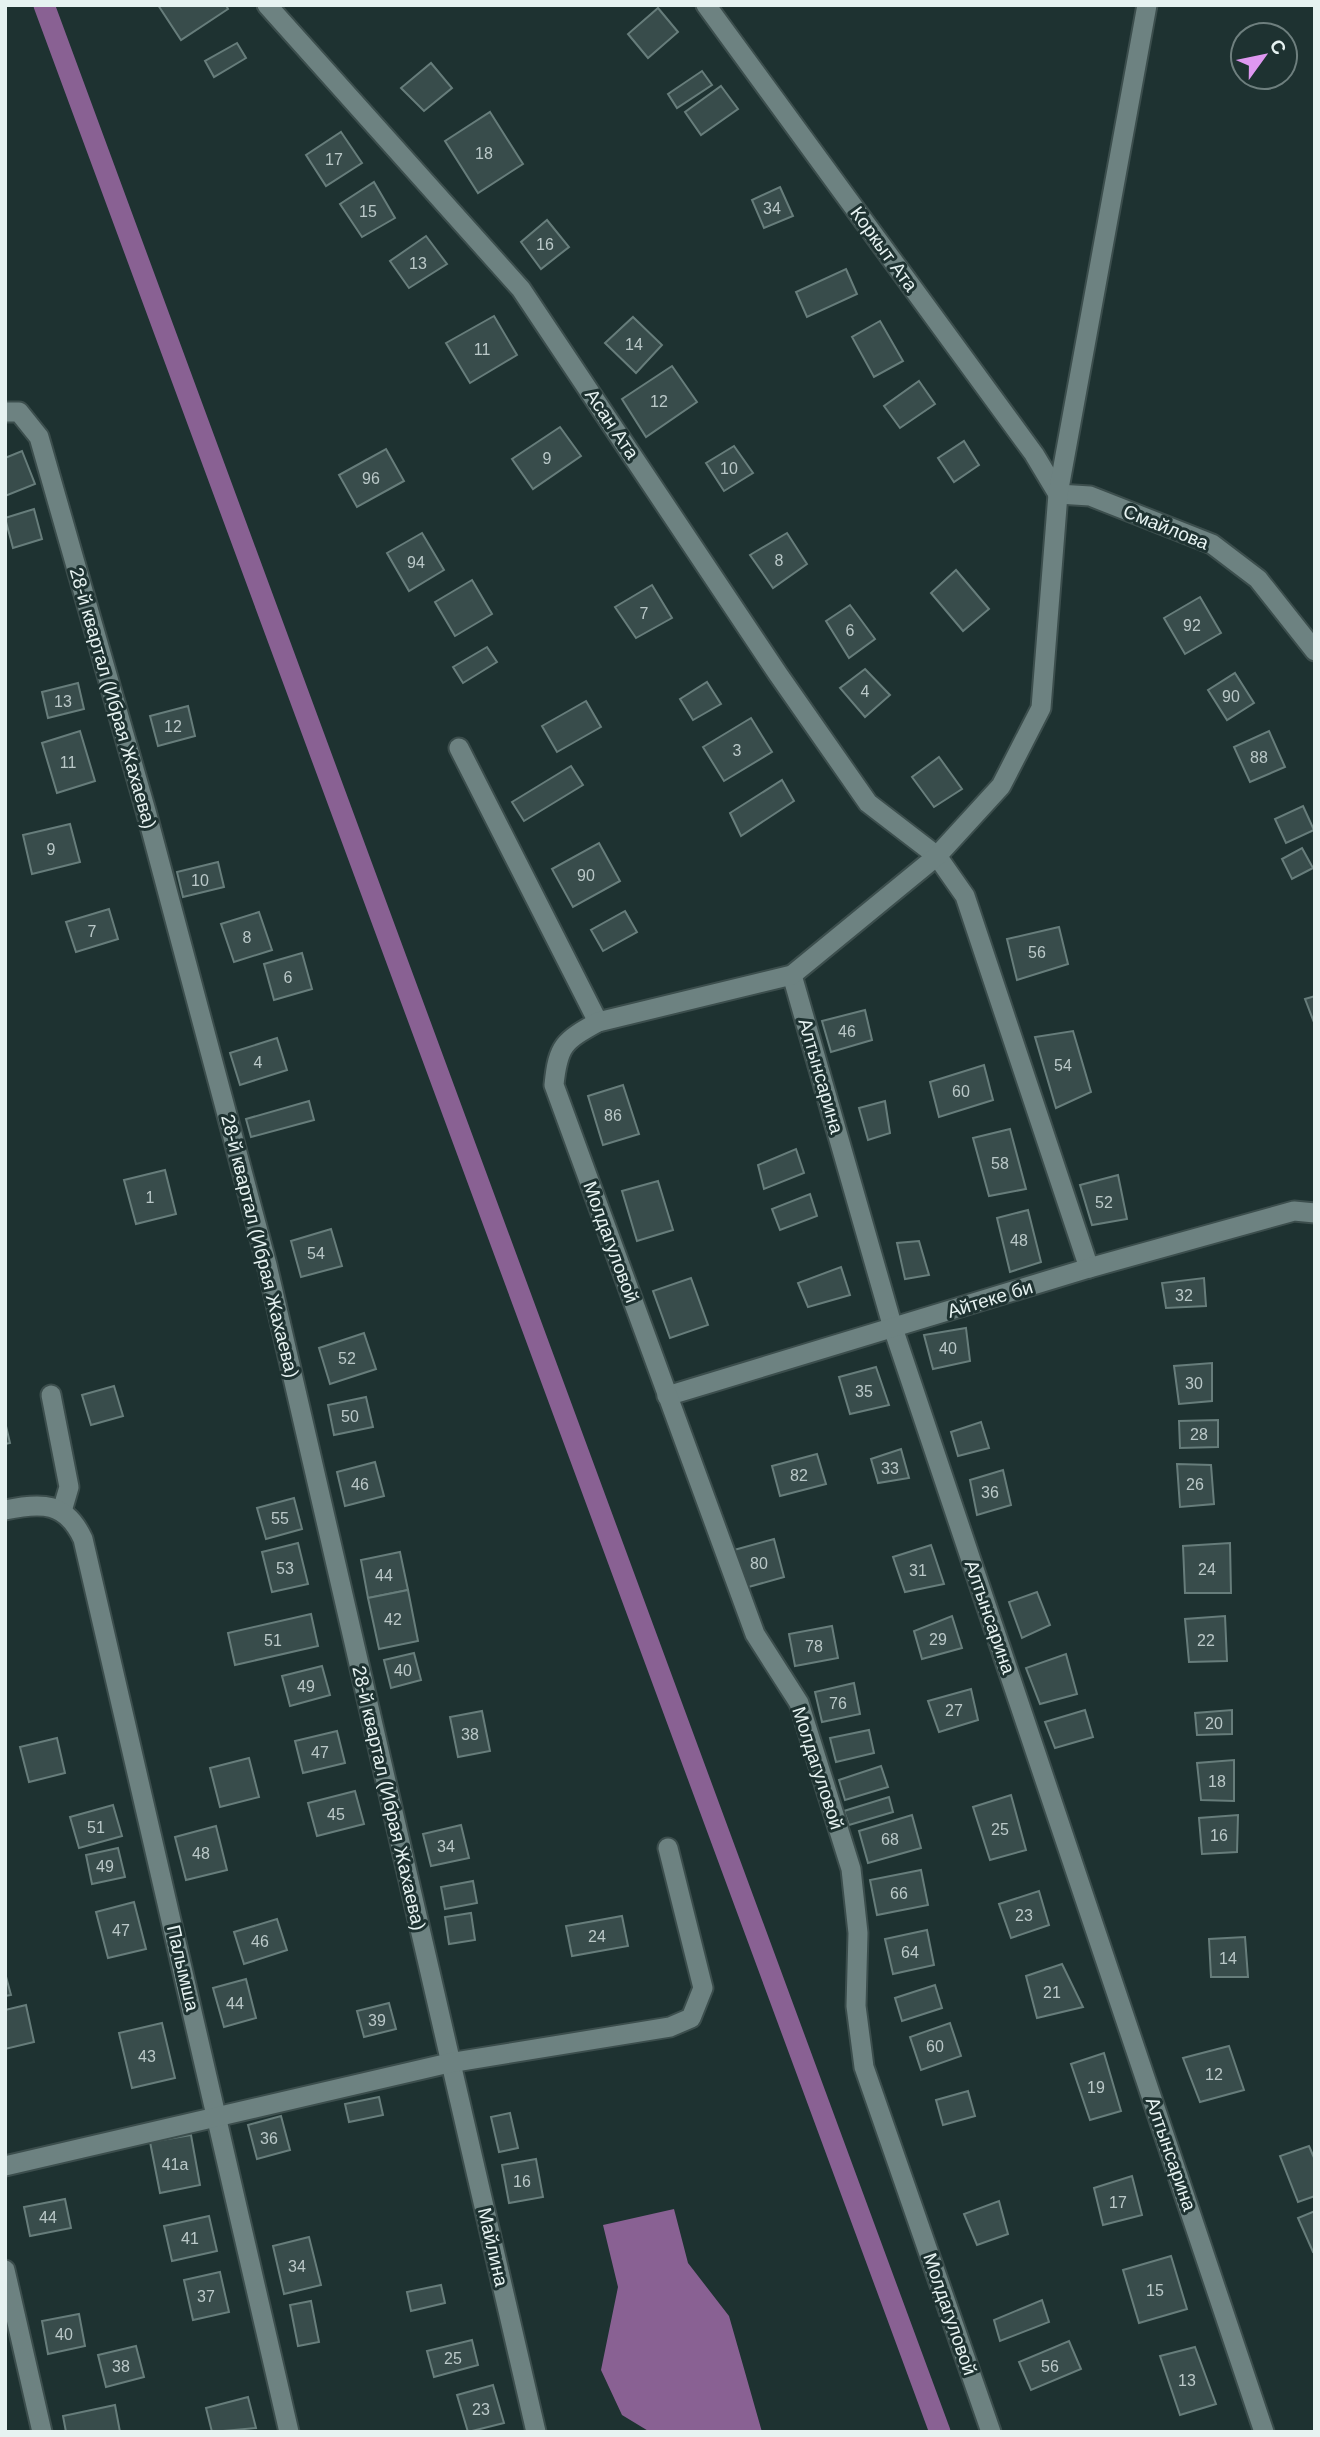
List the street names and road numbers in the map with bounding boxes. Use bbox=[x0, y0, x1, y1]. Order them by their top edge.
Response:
street label: Коркыт Ата bbox=[846, 203, 922, 296]
street label: Асан Ата bbox=[581, 385, 643, 463]
street label: Смайлова bbox=[1120, 500, 1212, 554]
street label: 28-й квартал (Ибрая Жахаева) bbox=[66, 565, 160, 831]
street label: Алтынсарина bbox=[795, 1016, 848, 1136]
street label: 28-й квартал (Ибрая Жахаева) bbox=[217, 1112, 303, 1380]
street label: Молдагуловой bbox=[579, 1178, 643, 1306]
street label: Айтеке би bbox=[945, 1276, 1035, 1322]
street label: Алтынсарина bbox=[961, 1557, 1019, 1677]
street label: 28-й квартал (Ибрая Жахаева) bbox=[348, 1664, 430, 1932]
street label: Молдагуловой bbox=[788, 1704, 848, 1832]
street label: Палымша bbox=[163, 1923, 203, 2014]
street label: Алтынсарина bbox=[1142, 2094, 1200, 2214]
street label: Майлина bbox=[474, 2206, 512, 2289]
street label: Молдагуловой bbox=[919, 2250, 981, 2378]

